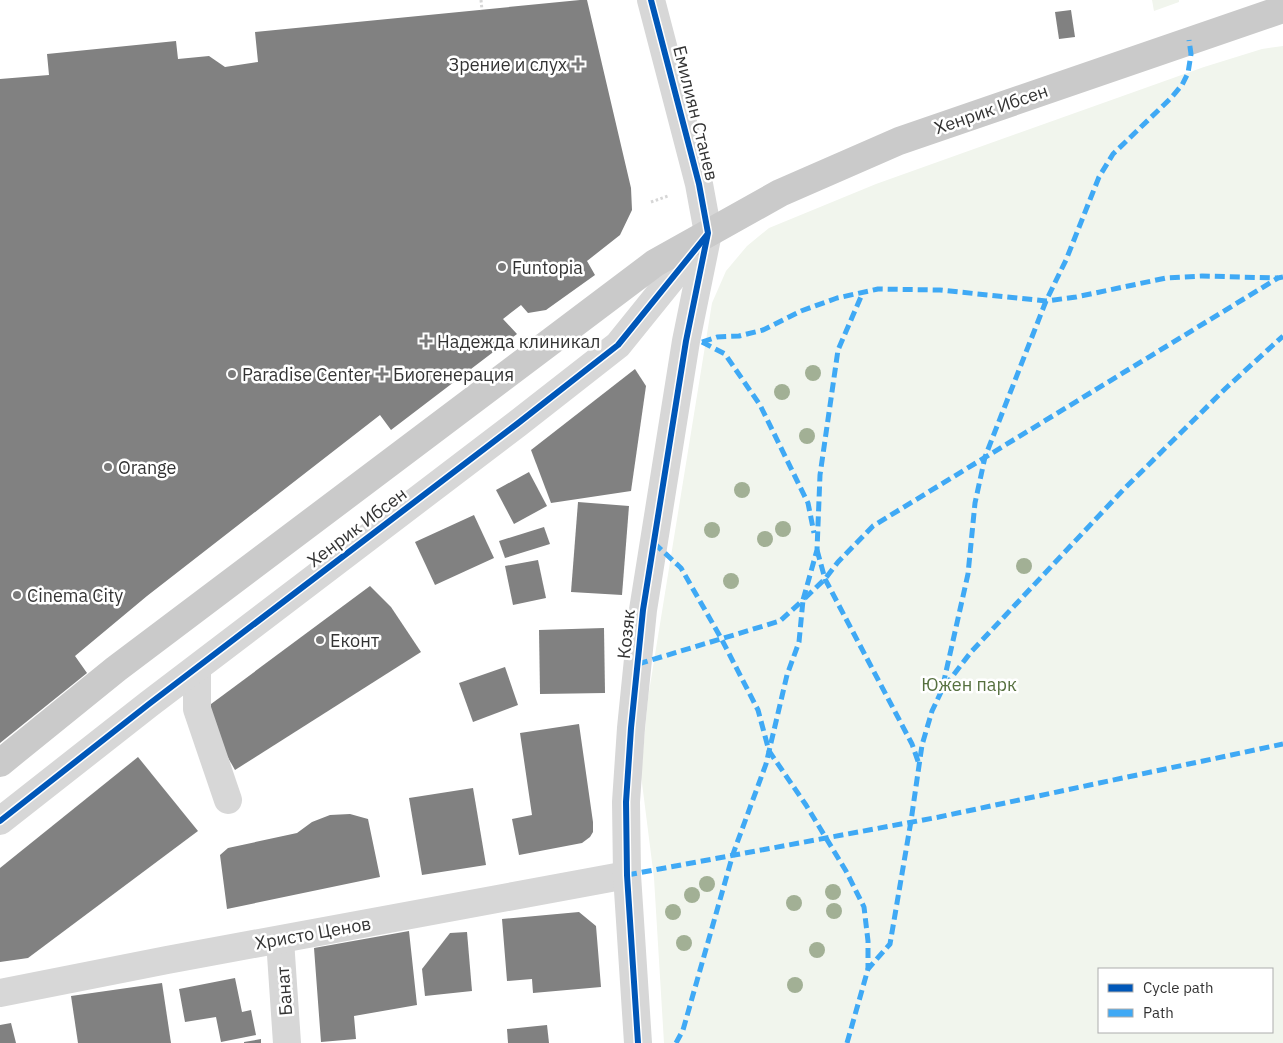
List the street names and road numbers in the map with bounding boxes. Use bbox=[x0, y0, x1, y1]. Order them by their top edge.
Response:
street label: Емилиян Станев bbox=[668, 43, 724, 183]
street label: Хенрик Ибсен bbox=[931, 79, 1051, 139]
street label: Хенрик Ибсен bbox=[303, 482, 411, 572]
street label: Козяк bbox=[612, 608, 640, 660]
street label: Христо Ценов bbox=[253, 911, 373, 955]
street label: Банат bbox=[271, 965, 297, 1016]

